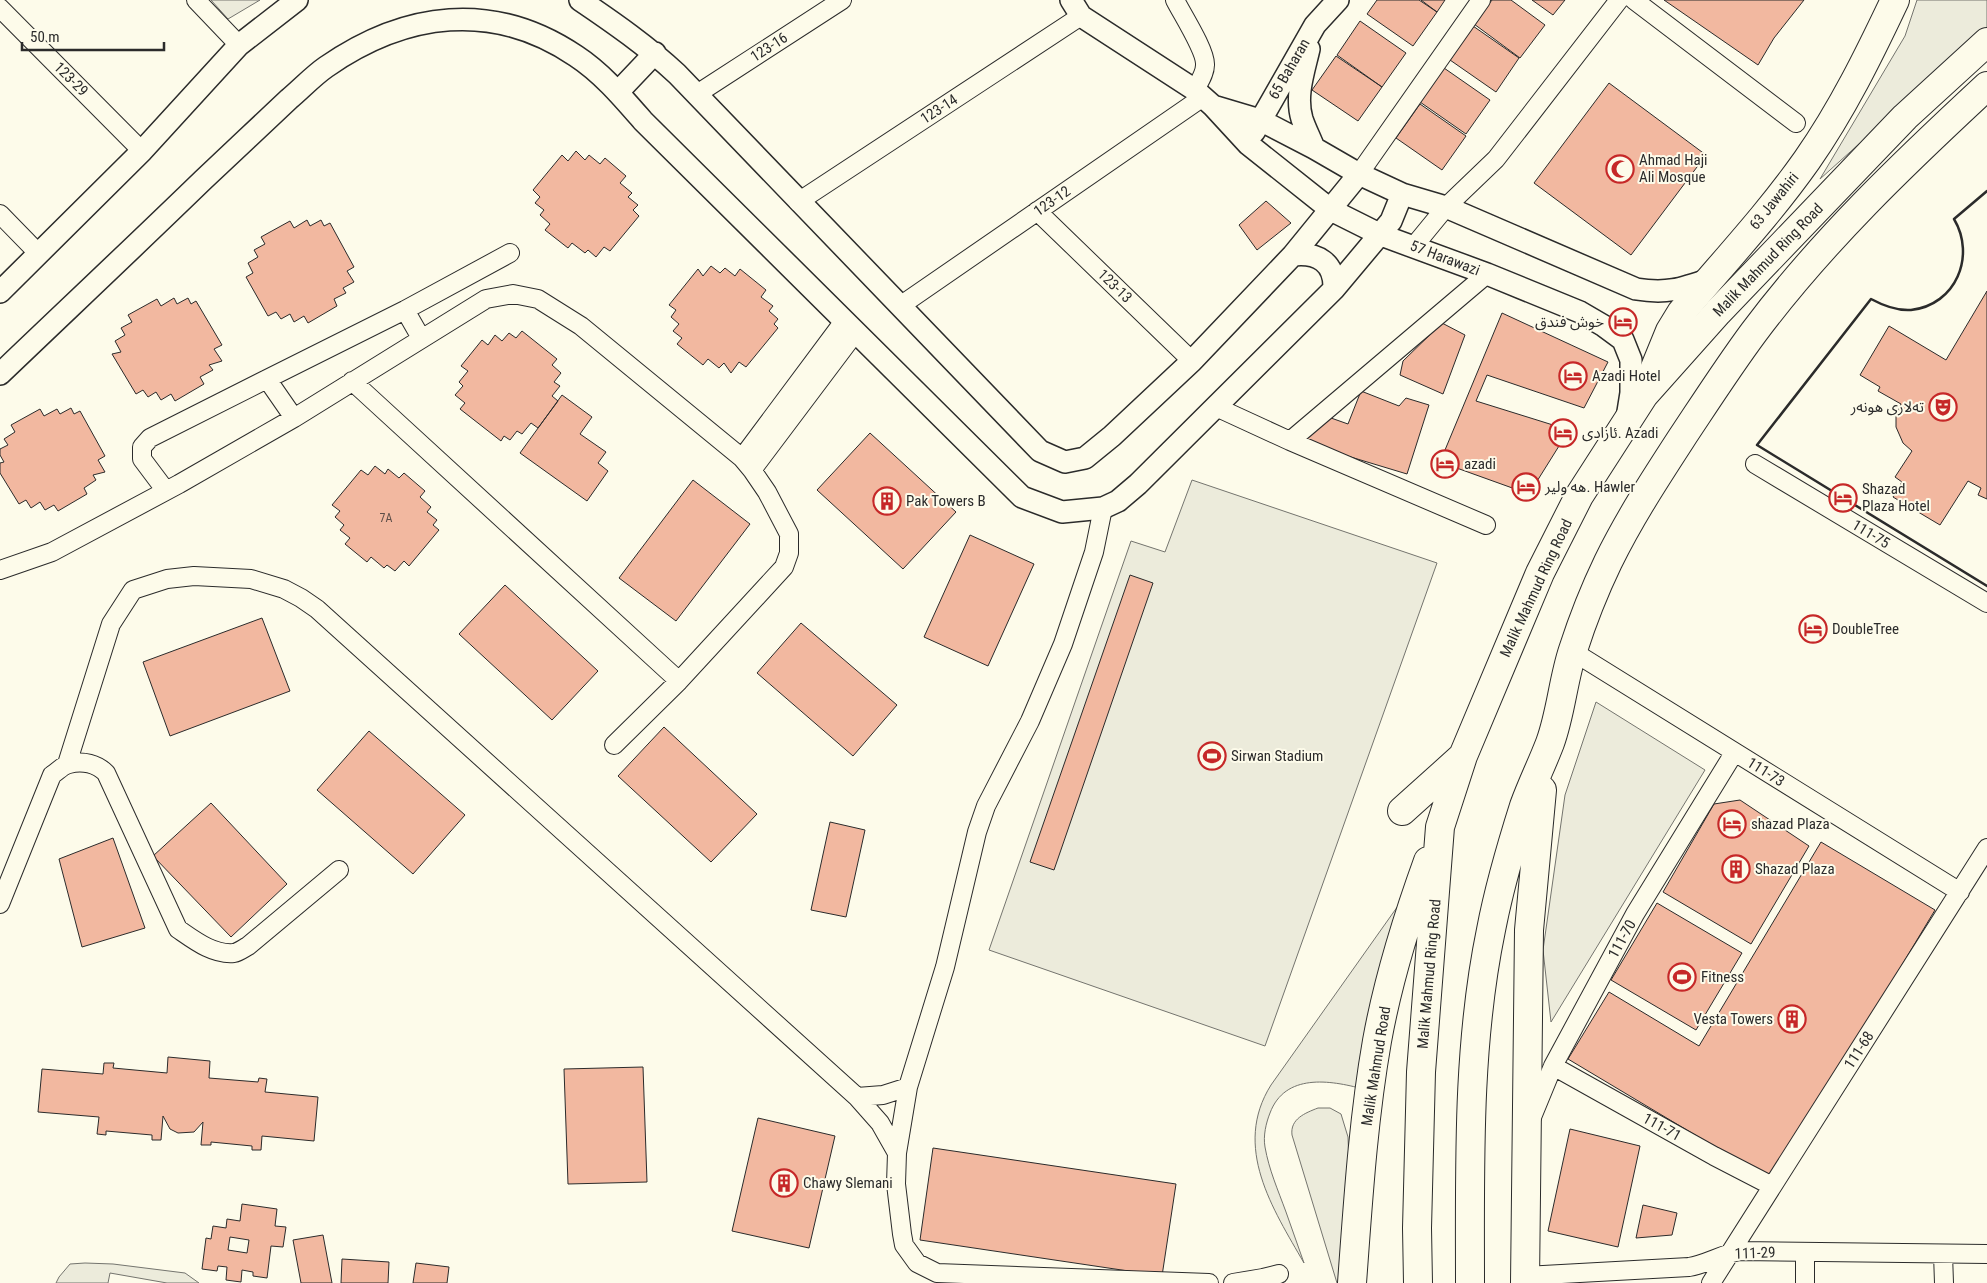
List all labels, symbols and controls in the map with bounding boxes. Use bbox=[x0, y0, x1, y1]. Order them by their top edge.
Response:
scale bar bbox=[22, 20, 165, 52]
text: 50 m bbox=[30, 28, 60, 46]
street label: 123-16 bbox=[747, 28, 791, 66]
street label: 65 Baharan bbox=[1265, 36, 1313, 102]
street label: 123-29 bbox=[50, 58, 92, 100]
street label: 123-14 bbox=[917, 90, 961, 128]
place label: Ahmad Haji Ali Mosque bbox=[1639, 151, 1708, 186]
mosque icon: Ahmad Haji Ali Mosque bbox=[1605, 154, 1635, 184]
street label: 63 Jawahiri bbox=[1746, 169, 1802, 233]
street label: 123-12 bbox=[1030, 182, 1074, 220]
street label: Malik Mahmud Ring Road bbox=[1709, 200, 1827, 320]
street label: 57 Harawazi bbox=[1408, 236, 1482, 280]
street label: 123-13 bbox=[1094, 265, 1136, 307]
hotel icon: خوش فندق bbox=[1608, 307, 1638, 337]
place label: خوش فندق bbox=[1535, 313, 1604, 331]
hotel icon: Azadi Hotel bbox=[1558, 361, 1588, 391]
place label: Azadi Hotel bbox=[1592, 367, 1661, 385]
theatre icon: تەلاری هونەر bbox=[1928, 392, 1958, 422]
place label: تەلاری هونەر bbox=[1850, 398, 1924, 416]
hotel icon: ئازادى. Azadi bbox=[1548, 418, 1578, 448]
place label: ئازادى. Azadi bbox=[1582, 424, 1658, 442]
hotel icon: azadi bbox=[1430, 449, 1460, 479]
place label: azadi bbox=[1464, 455, 1496, 473]
hotel icon: هه ولير. Hawler bbox=[1511, 472, 1541, 502]
place label: هه ولير. Hawler bbox=[1544, 478, 1636, 496]
place label: Shazad Plaza Hotel bbox=[1862, 480, 1930, 515]
hotel icon: Shazad Plaza Hotel bbox=[1828, 483, 1858, 513]
building icon: Pak Towers B bbox=[872, 486, 902, 516]
place label: Pak Towers B bbox=[906, 492, 986, 510]
house number: 7A bbox=[380, 511, 393, 525]
street label: Malik Mahmud Ring Road bbox=[1496, 516, 1576, 660]
street label: 111-75 bbox=[1849, 516, 1893, 552]
hotel icon: DoubleTree bbox=[1798, 614, 1828, 644]
place label: DoubleTree bbox=[1832, 620, 1899, 638]
sports icon: Sirwan Stadium bbox=[1197, 741, 1227, 771]
place label: Sirwan Stadium bbox=[1231, 747, 1323, 765]
street label: 111-73 bbox=[1744, 754, 1788, 790]
hotel icon: shazad Plaza bbox=[1717, 809, 1747, 839]
place label: shazad Plaza bbox=[1751, 815, 1830, 833]
building icon: Shazad Plaza bbox=[1721, 854, 1751, 884]
place label: Shazad Plaza bbox=[1755, 860, 1835, 878]
street label: Malik Mahmud Ring Road bbox=[1413, 898, 1445, 1050]
street label: 111-70 bbox=[1604, 917, 1640, 961]
sports icon: Fitness bbox=[1667, 962, 1697, 992]
place label: Fitness bbox=[1701, 968, 1744, 986]
building icon: Vesta Towers bbox=[1777, 1004, 1807, 1034]
street label: Malik Mahmud Road bbox=[1358, 1005, 1394, 1127]
place label: Vesta Towers bbox=[1693, 1010, 1773, 1028]
street label: 111-68 bbox=[1840, 1028, 1878, 1072]
street label: 111-71 bbox=[1640, 1109, 1684, 1145]
building icon: Chawy Slemani bbox=[769, 1168, 799, 1198]
place label: Chawy Slemani bbox=[803, 1174, 893, 1192]
street label: 111-29 bbox=[1734, 1243, 1776, 1263]

